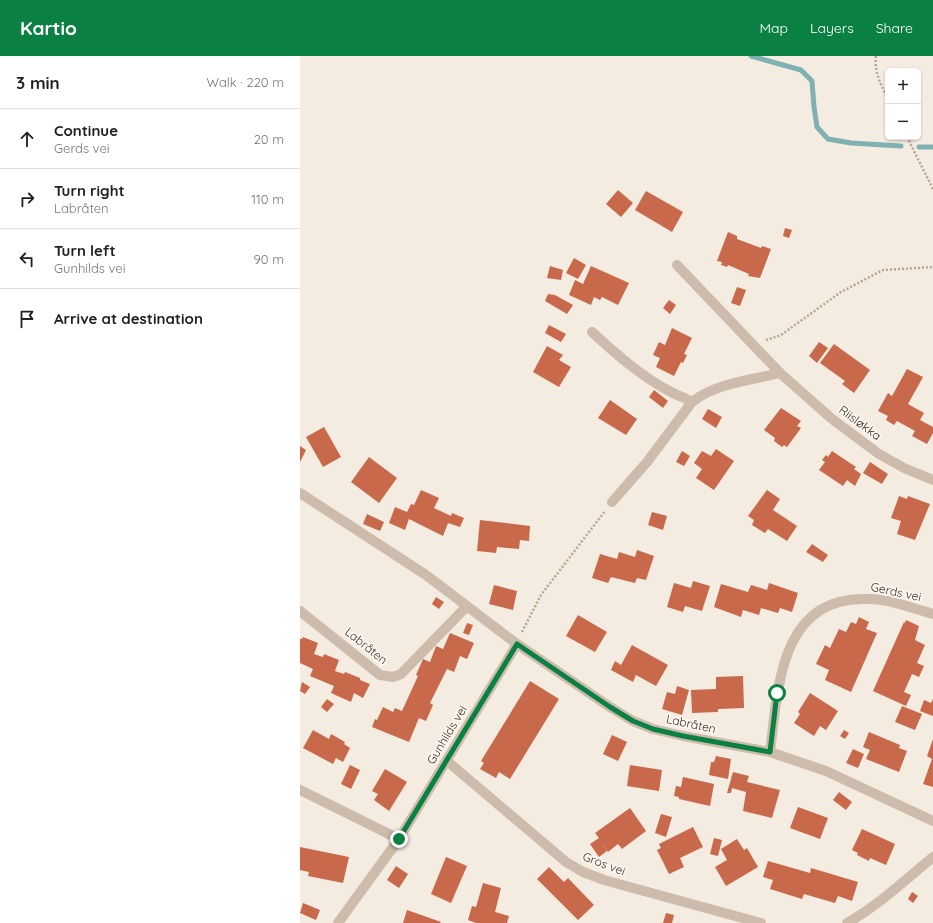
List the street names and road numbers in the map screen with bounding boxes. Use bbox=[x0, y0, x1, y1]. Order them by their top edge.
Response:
street label: Riisløkka bbox=[836, 402, 884, 443]
street label: Gerds vei bbox=[869, 579, 923, 604]
street label: Labråten bbox=[342, 624, 391, 667]
street label: Gunhilds vei bbox=[423, 703, 470, 767]
street label: Labråten bbox=[665, 711, 717, 736]
street label: Gros vei bbox=[581, 849, 628, 879]

